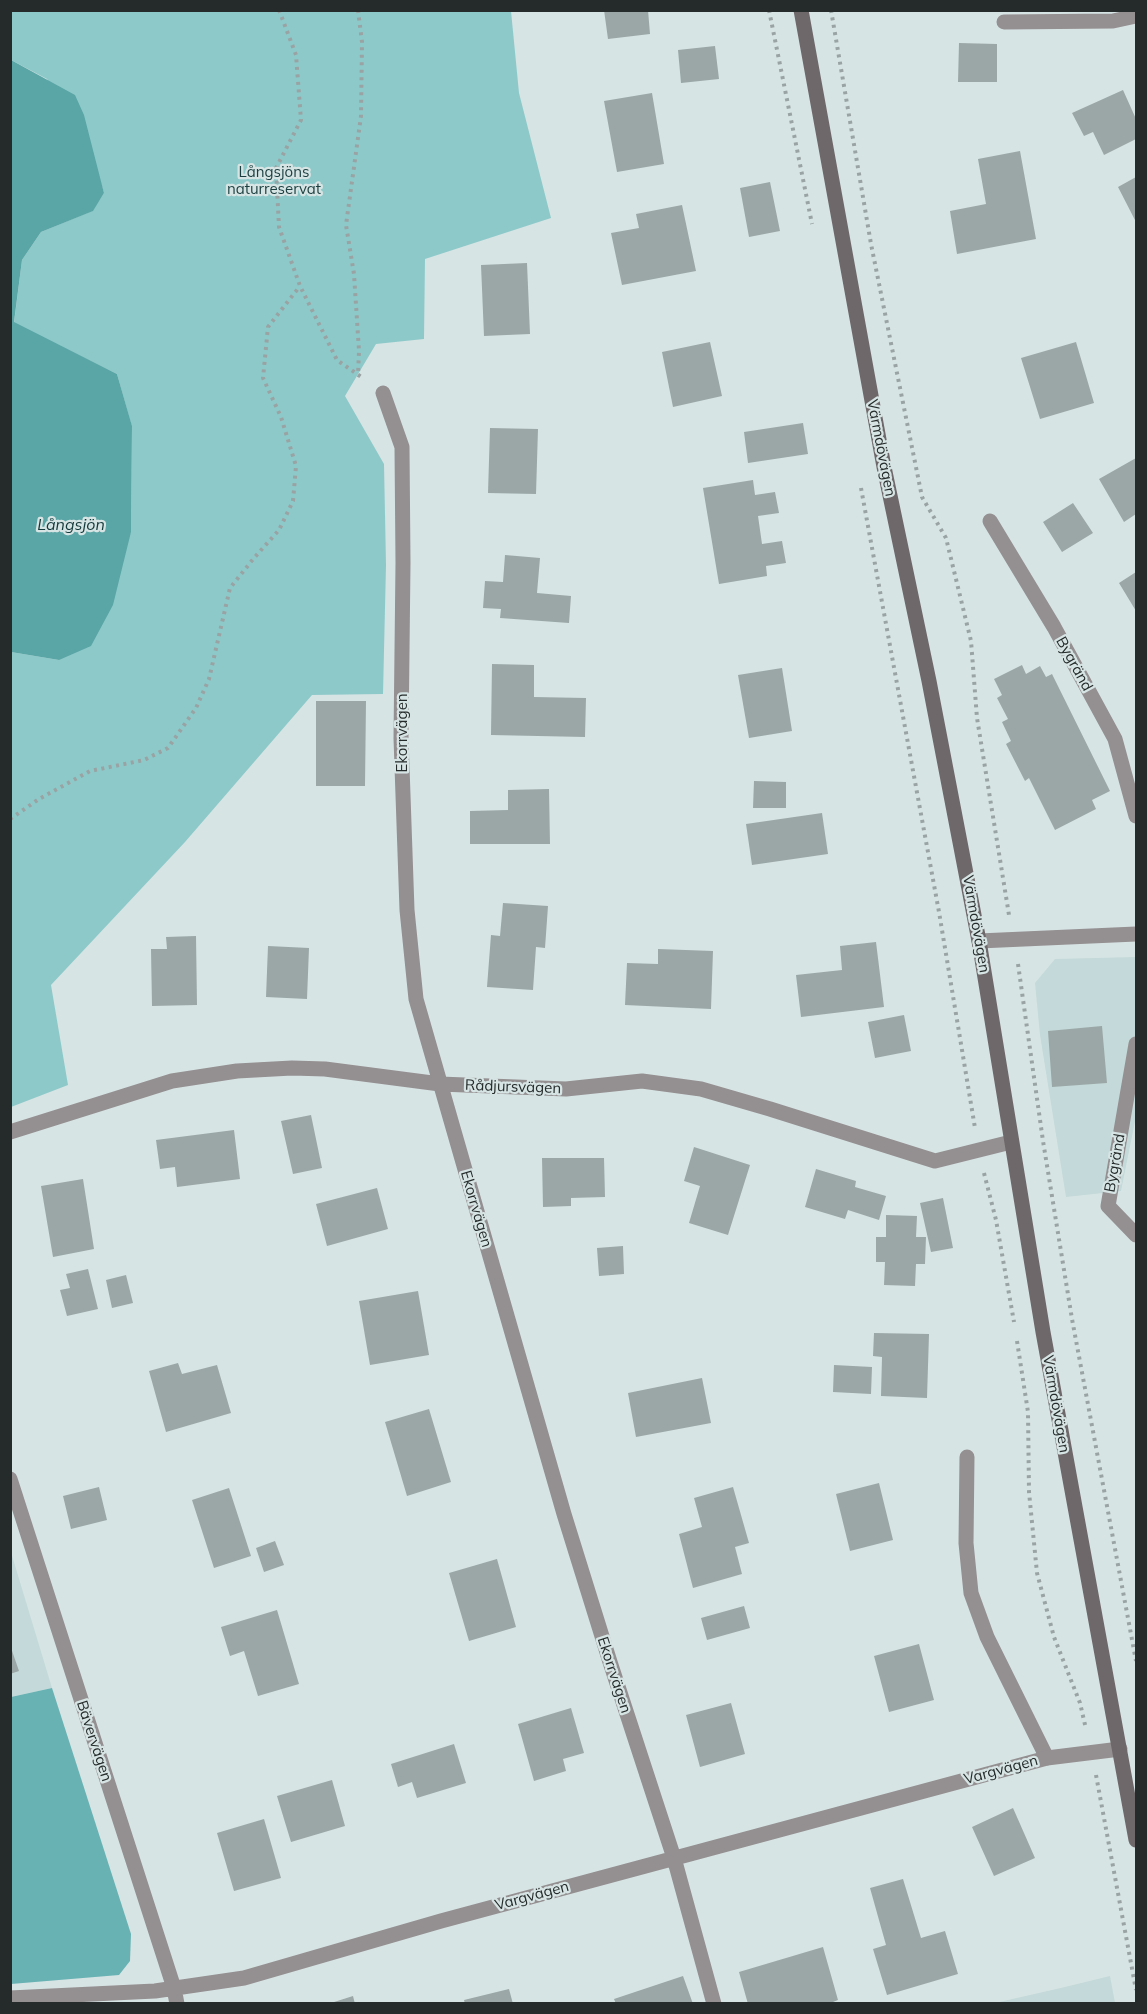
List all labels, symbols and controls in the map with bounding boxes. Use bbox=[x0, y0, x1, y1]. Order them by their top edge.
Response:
park label: Långsjöns naturreservat bbox=[227, 163, 321, 198]
street label: Värmdövägen bbox=[863, 398, 899, 498]
water label: Långsjön bbox=[37, 515, 105, 535]
street label: Bygränd bbox=[1052, 634, 1096, 694]
street label: Ekorrvägen bbox=[393, 693, 411, 773]
street label: Värmdövägen bbox=[959, 874, 993, 974]
street label: Rådjursvägen bbox=[465, 1076, 561, 1098]
street label: Bygränd bbox=[1101, 1132, 1129, 1194]
street label: Ekorrvägen bbox=[456, 1168, 496, 1250]
street label: Värmdövägen bbox=[1039, 1354, 1073, 1454]
street label: Ekorrvägen bbox=[593, 1635, 635, 1715]
street label: Bävervägen bbox=[72, 1698, 116, 1784]
street label: Vargvägen bbox=[962, 1751, 1040, 1789]
street label: Vargvägen bbox=[493, 1877, 571, 1915]

